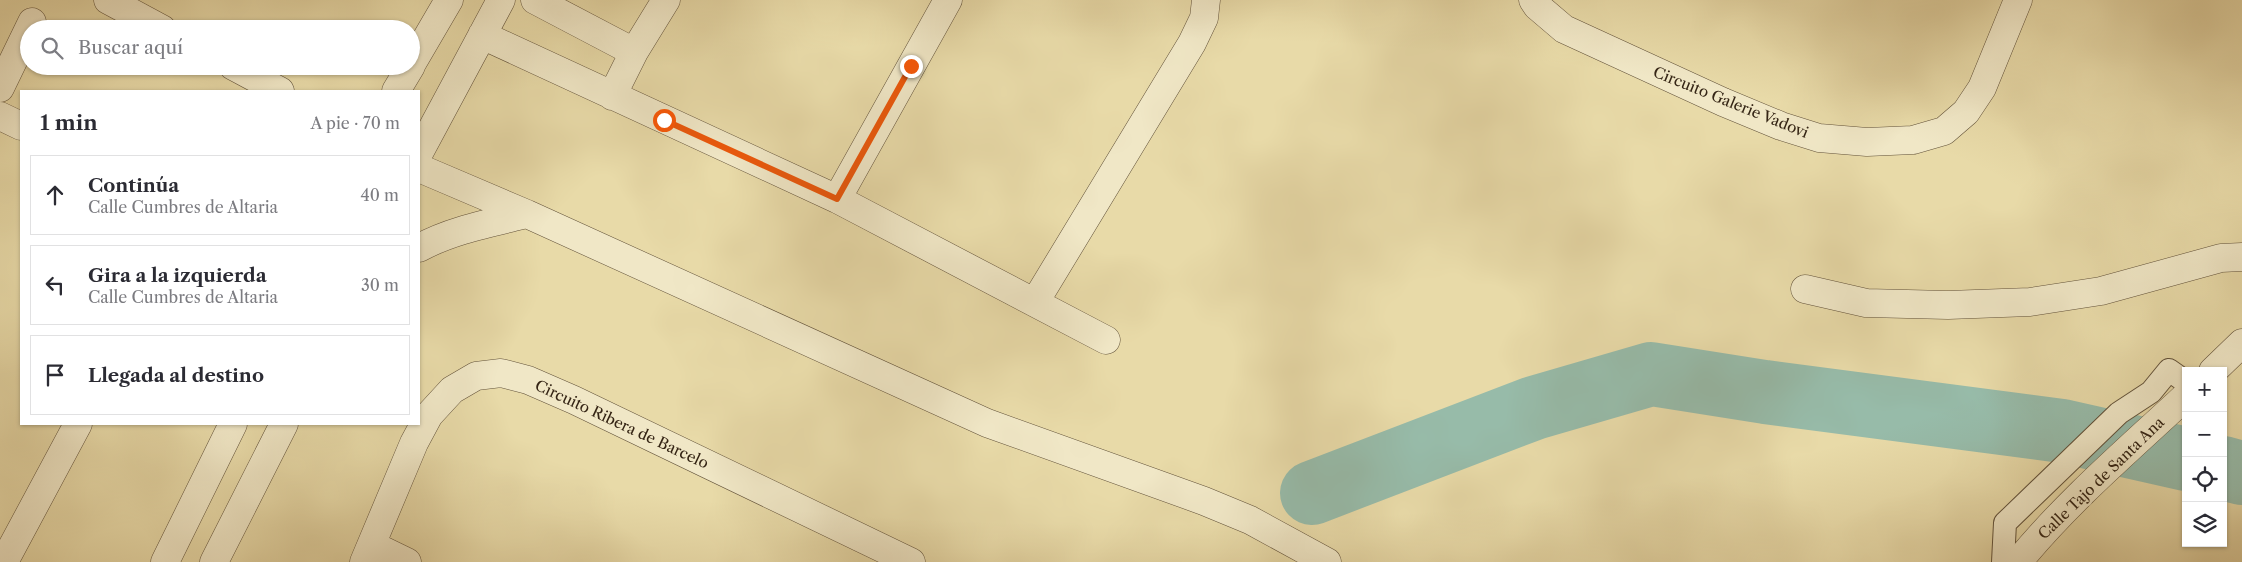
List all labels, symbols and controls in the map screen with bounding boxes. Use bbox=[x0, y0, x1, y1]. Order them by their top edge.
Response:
search box bbox=[20, 20, 420, 75]
icon: search bbox=[38, 34, 66, 62]
text: Buscar aquí bbox=[78, 36, 183, 59]
route end bbox=[900, 55, 923, 78]
street label: Circuito Galerie Vadovi bbox=[1651, 62, 1812, 142]
route start bbox=[653, 109, 676, 132]
text: 1 min bbox=[40, 110, 98, 135]
text: A pie · 70 m bbox=[311, 113, 400, 133]
text: Continúa bbox=[88, 174, 179, 197]
icon: ahead bbox=[41, 181, 69, 209]
text: 40 m bbox=[360, 185, 399, 205]
text: Calle Cumbres de Altaria bbox=[88, 197, 278, 217]
text: Gira a la izquierda bbox=[88, 264, 267, 287]
icon: left bbox=[41, 271, 69, 299]
text: 30 m bbox=[361, 275, 399, 295]
text: Calle Cumbres de Altaria bbox=[88, 287, 278, 307]
icon: arrive bbox=[41, 361, 69, 389]
text: Llegada al destino bbox=[88, 364, 264, 387]
map controls bbox=[2182, 367, 2227, 547]
button: + bbox=[2182, 367, 2227, 412]
street label: Circuito Ribera de Barcelo bbox=[532, 375, 712, 473]
button: − bbox=[2182, 412, 2227, 457]
street label: Calle Tajo de Santa Ana bbox=[2034, 413, 2168, 543]
button: locate bbox=[2182, 457, 2227, 502]
button: layers bbox=[2182, 502, 2227, 547]

